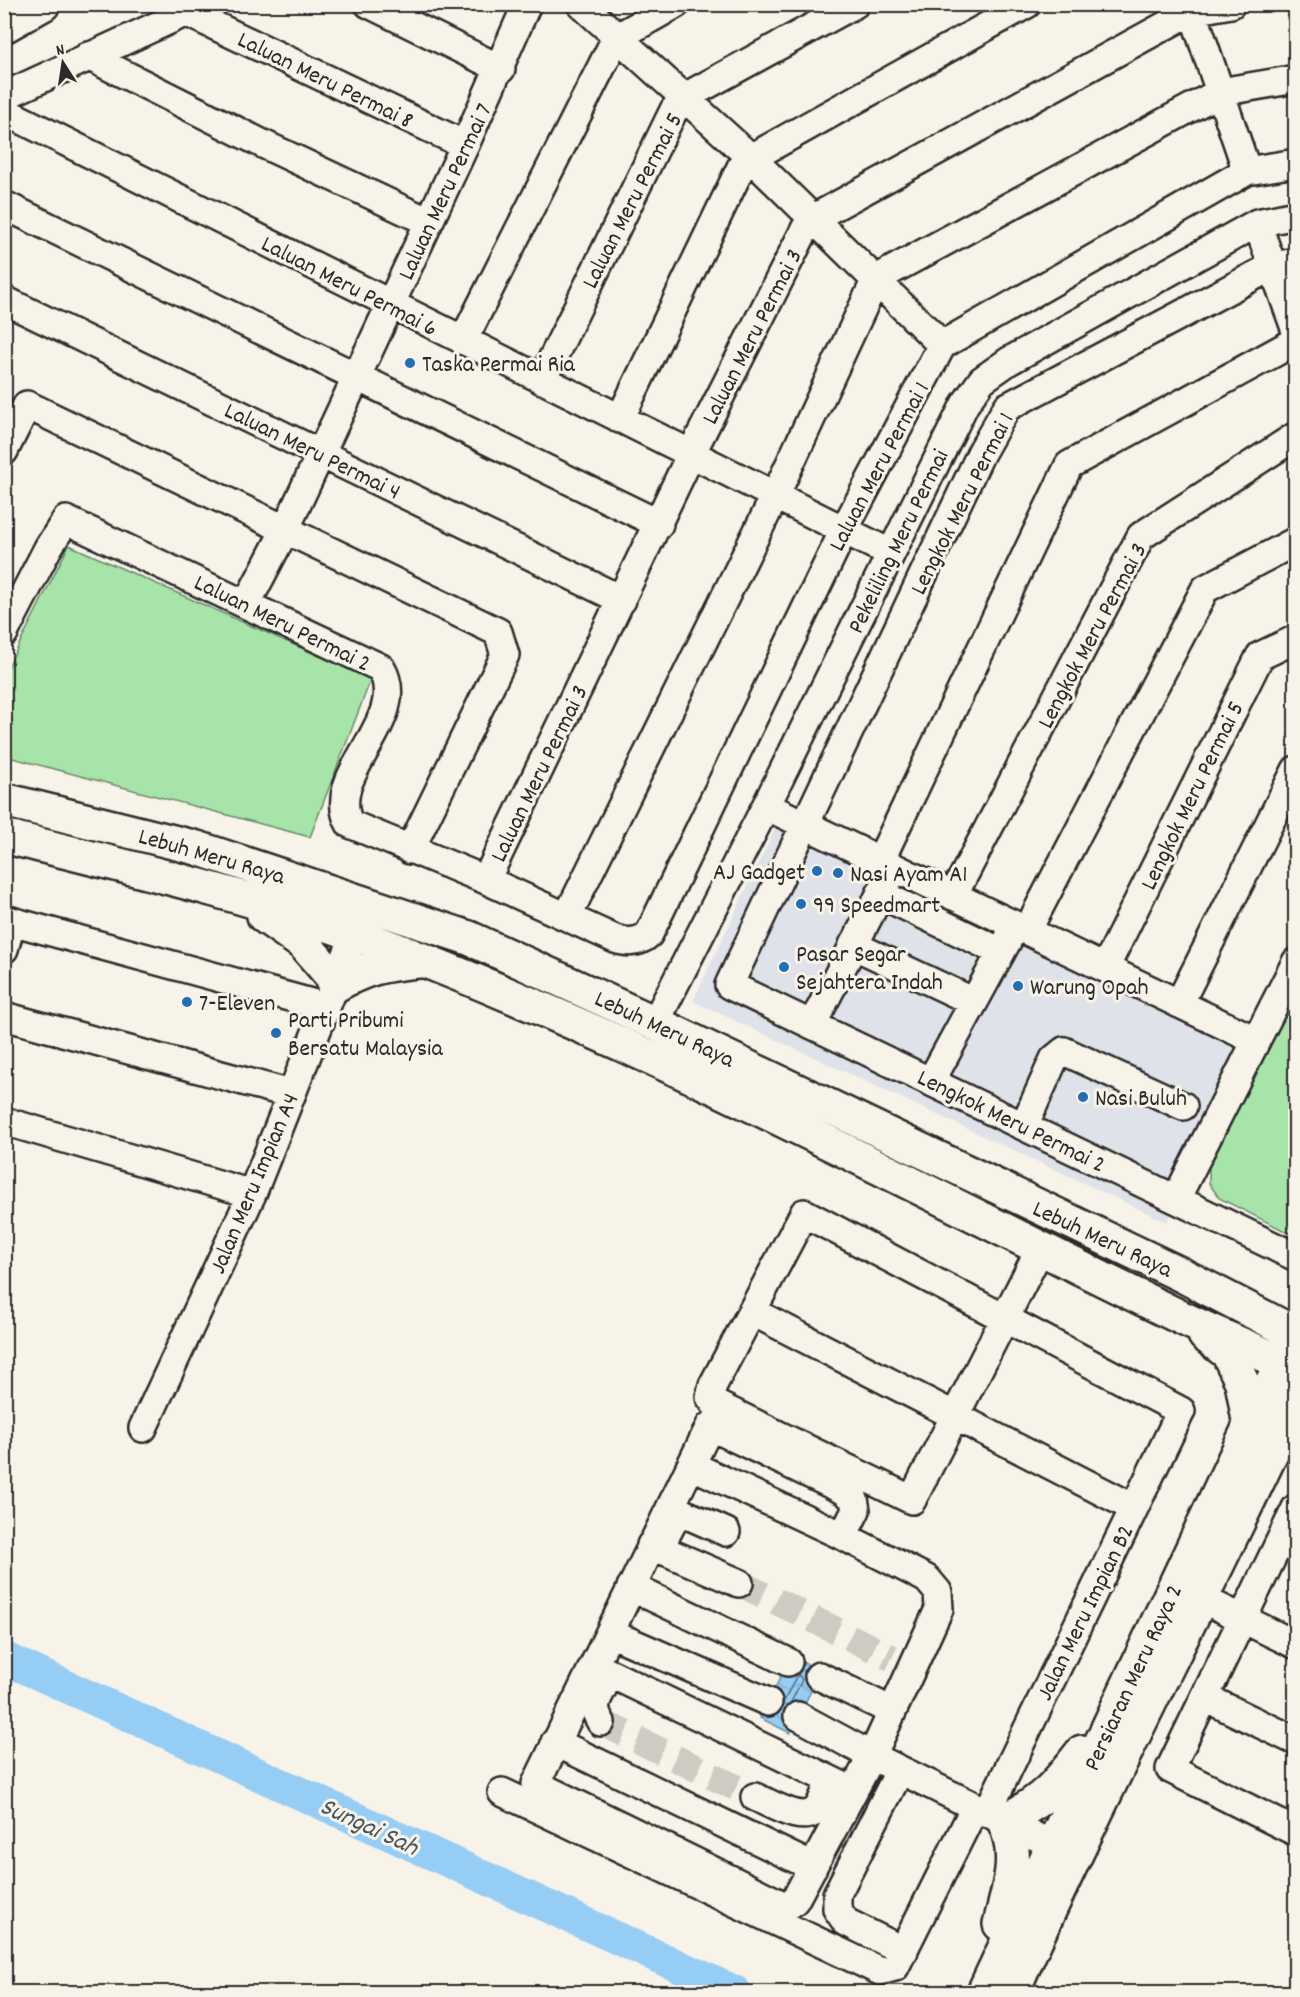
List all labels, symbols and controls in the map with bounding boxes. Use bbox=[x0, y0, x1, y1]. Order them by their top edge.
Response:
street label: Laluan Meru Permai 8 bbox=[231, 24, 418, 139]
north arrow bbox=[33, 33, 93, 93]
text: N bbox=[54, 39, 67, 63]
street label: Laluan Meru Permai 7 bbox=[391, 98, 503, 286]
street label: Laluan Meru Permai 5 bbox=[575, 107, 693, 295]
street label: Laluan Meru Permai 6 bbox=[254, 228, 443, 347]
street label: Laluan Meru Permai 3 bbox=[695, 244, 813, 431]
place label: Taska Permai Ria bbox=[422, 349, 576, 383]
marker: Taska Permai Ria bbox=[403, 356, 417, 370]
street label: Laluan Meru Permai 1 bbox=[822, 377, 940, 558]
street label: Laluan Meru Permai 4 bbox=[218, 395, 406, 510]
street label: Lengkok Meru Permai 1 bbox=[903, 407, 1024, 601]
street label: Pekeliling Meru Permai bbox=[840, 445, 959, 640]
street label: Lengkok Meru Permai 3 bbox=[1030, 538, 1157, 735]
street label: Laluan Meru Permai 2 bbox=[188, 567, 376, 682]
street label: Laluan Meru Permai 3 bbox=[483, 680, 598, 868]
street label: Lengkok Meru Permai 5 bbox=[1133, 696, 1254, 896]
street label: Lebuh Meru Raya bbox=[134, 821, 289, 895]
place label: AJ Gadget bbox=[713, 857, 805, 891]
place label: Nasi Ayam A1 bbox=[850, 859, 968, 893]
marker: AJ Gadget bbox=[810, 864, 824, 878]
marker: Nasi Ayam A1 bbox=[831, 866, 845, 880]
place label: 99 Speedmart bbox=[813, 890, 940, 924]
marker: 99 Speedmart bbox=[794, 897, 808, 911]
place label: Pasar Segar Sejahtera Indah bbox=[796, 939, 943, 1001]
marker: Pasar Segar Sejahtera Indah bbox=[777, 960, 791, 974]
place label: Warung Opah bbox=[1030, 972, 1148, 1006]
marker: Warung Opah bbox=[1011, 979, 1025, 993]
street label: Lebuh Meru Raya bbox=[588, 983, 740, 1078]
place label: 7-Eleven bbox=[199, 988, 275, 1022]
marker: 7-Eleven bbox=[180, 995, 194, 1009]
place label: Parti Pribumi Bersatu Malaysia bbox=[288, 1005, 443, 1067]
marker: Parti Pribumi Bersatu Malaysia bbox=[269, 1026, 283, 1040]
street label: Lengkok Meru Permai 2 bbox=[911, 1062, 1111, 1183]
place label: Nasi Buluh bbox=[1095, 1083, 1187, 1117]
street label: Jalan Meru Impian A4 bbox=[202, 1089, 309, 1280]
marker: Nasi Buluh bbox=[1076, 1090, 1090, 1104]
street label: Lebuh Meru Raya bbox=[1026, 1193, 1178, 1288]
street label: Jalan Meru Impian B2 bbox=[1029, 1520, 1144, 1707]
street label: Persiaran Meru Raya 2 bbox=[1077, 1579, 1193, 1777]
water label: Sungai Sah bbox=[313, 1789, 425, 1867]

